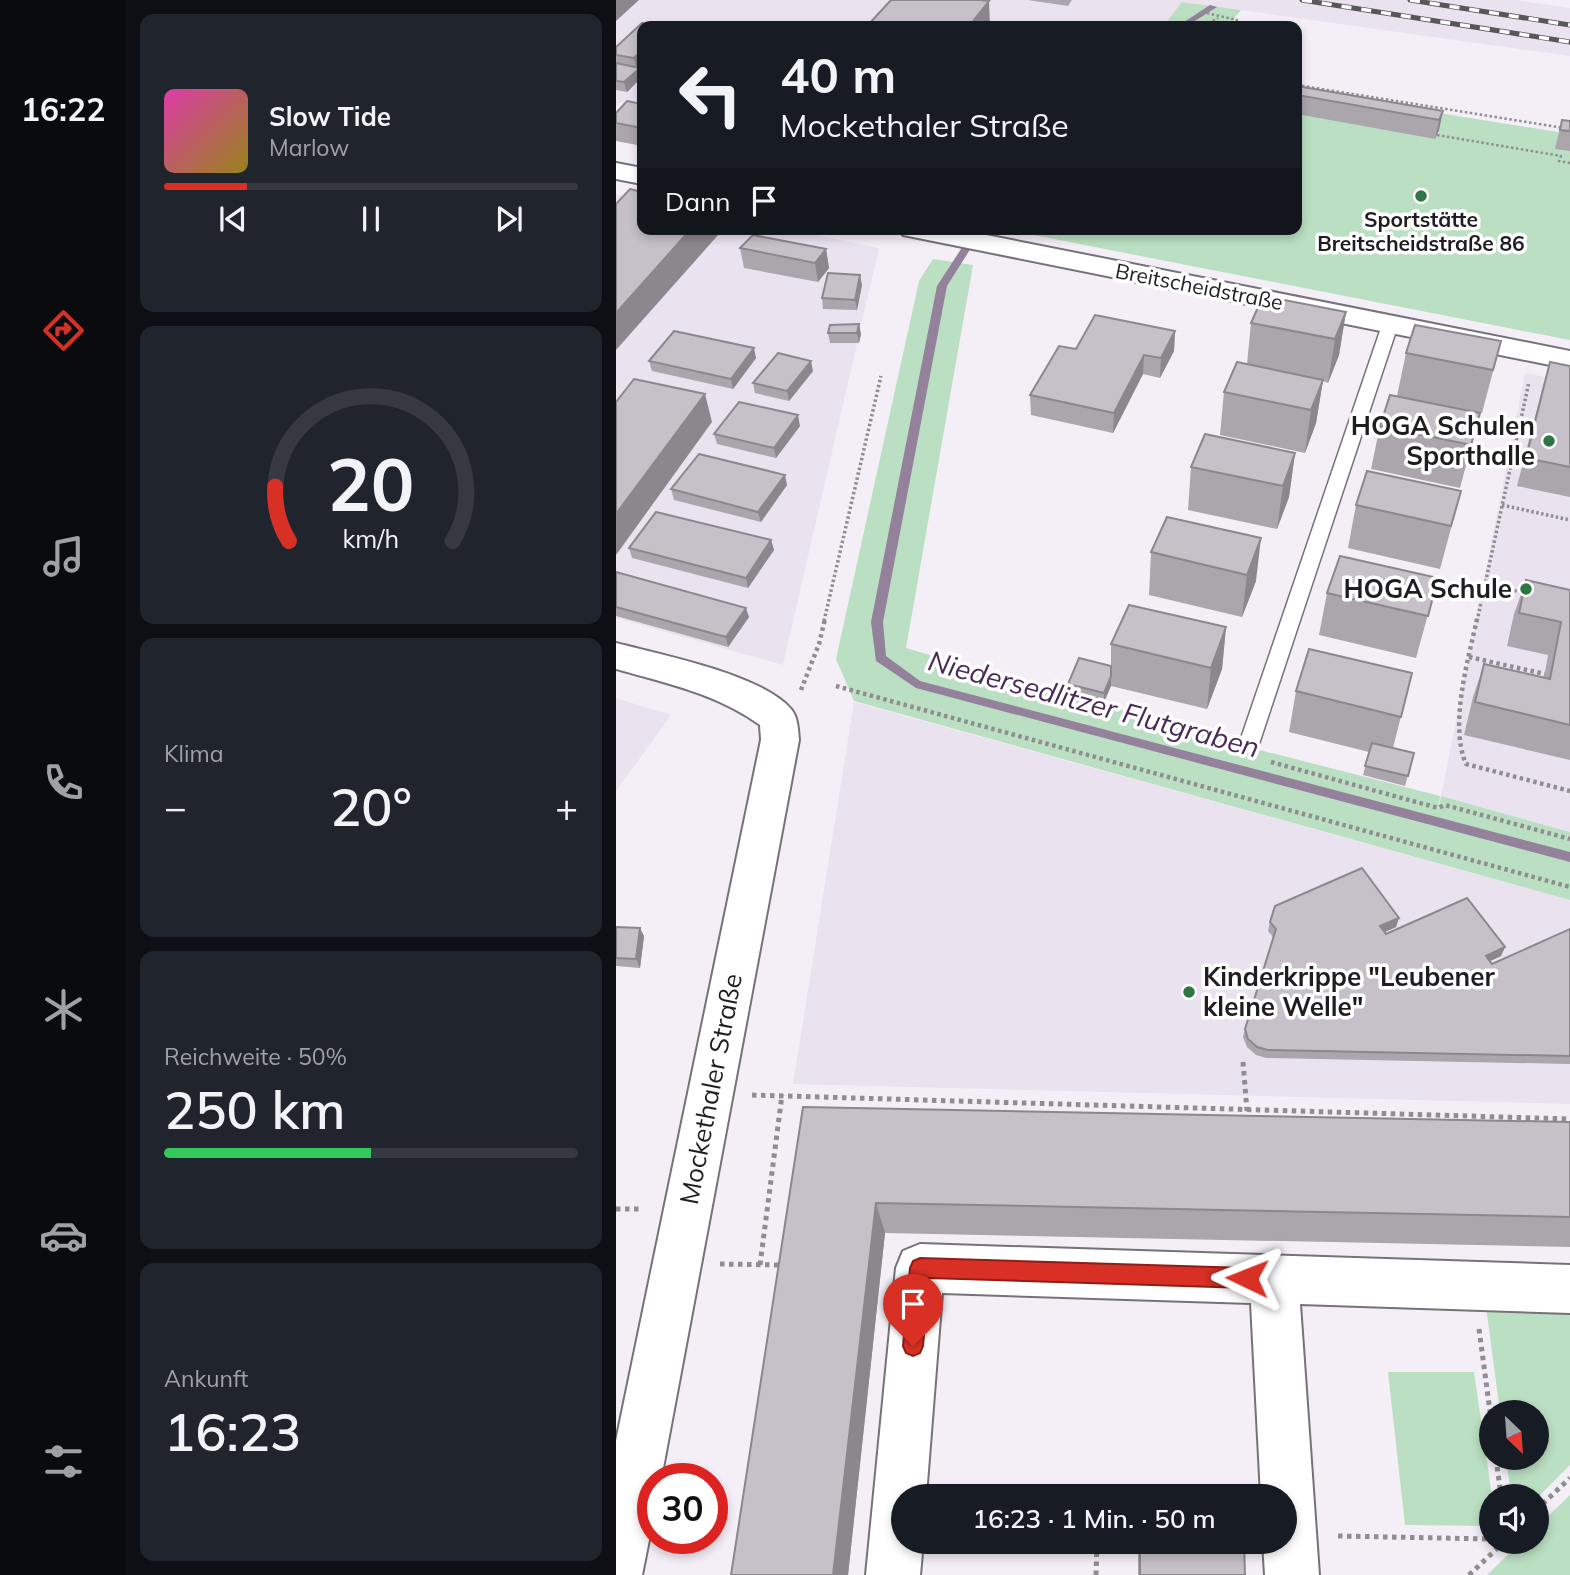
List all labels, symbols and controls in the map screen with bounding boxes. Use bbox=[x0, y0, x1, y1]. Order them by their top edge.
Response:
text: 40 m bbox=[780, 44, 896, 105]
icon: left bbox=[665, 49, 756, 140]
text: 16:22 bbox=[21, 89, 105, 129]
text: Slow Tide bbox=[269, 100, 391, 133]
text: Mockethaler Straße bbox=[780, 105, 1069, 145]
text: Marlow bbox=[269, 133, 349, 162]
icon: arrive bbox=[745, 182, 783, 220]
text: Dann bbox=[665, 185, 731, 218]
marker: Sportstätte Breitscheidstraße 86 bbox=[1413, 188, 1429, 204]
icon: previous bbox=[214, 200, 252, 238]
icon: pause bbox=[352, 200, 390, 238]
icon: next bbox=[490, 200, 528, 238]
place label: Sportstätte Breitscheidstraße 86 bbox=[1317, 206, 1525, 256]
street label: Breitscheidstraße bbox=[1113, 257, 1285, 315]
icon: directions bbox=[39, 306, 88, 355]
place label: HOGA Schulen Sporthalle bbox=[1351, 409, 1535, 472]
marker: HOGA Schulen Sporthalle bbox=[1541, 433, 1557, 449]
text: 20 bbox=[327, 439, 415, 530]
text: km/h bbox=[343, 523, 399, 554]
icon: music bbox=[39, 532, 88, 581]
place label: HOGA Schule bbox=[1343, 572, 1512, 605]
marker: HOGA Schule bbox=[1518, 581, 1534, 597]
water label: Niedersedlitzer Flutgraben bbox=[925, 642, 1263, 765]
text: Klima bbox=[164, 739, 224, 768]
icon: phone bbox=[39, 758, 88, 807]
text: 20° bbox=[330, 774, 412, 839]
text: − bbox=[164, 783, 187, 831]
text: + bbox=[555, 783, 578, 831]
place label: Kinderkrippe "Leubener kleine Welle" bbox=[1203, 960, 1495, 1023]
street label: Mockethaler Straße bbox=[672, 971, 749, 1207]
marker: Kinderkrippe "Leubener kleine Welle" bbox=[1181, 984, 1197, 1000]
icon: climate bbox=[39, 985, 88, 1034]
text: Reichweite · 50% bbox=[164, 1042, 347, 1071]
text: 250 km bbox=[164, 1077, 345, 1142]
icon: car bbox=[39, 1211, 88, 1260]
position arrow bbox=[1210, 1241, 1284, 1315]
pin bbox=[883, 1274, 943, 1346]
icon: arrive bbox=[894, 1285, 932, 1323]
text: Ankunft bbox=[164, 1364, 248, 1393]
text: 16:23 bbox=[164, 1399, 301, 1464]
north arrow bbox=[1479, 1400, 1549, 1470]
map controls bbox=[1479, 1400, 1549, 1554]
icon: filters bbox=[39, 1437, 88, 1486]
speed limit sign: 30 bbox=[637, 1463, 728, 1554]
button: sound bbox=[1479, 1484, 1549, 1554]
text: 16:23 · 1 Min. · 50 m bbox=[972, 1502, 1216, 1535]

